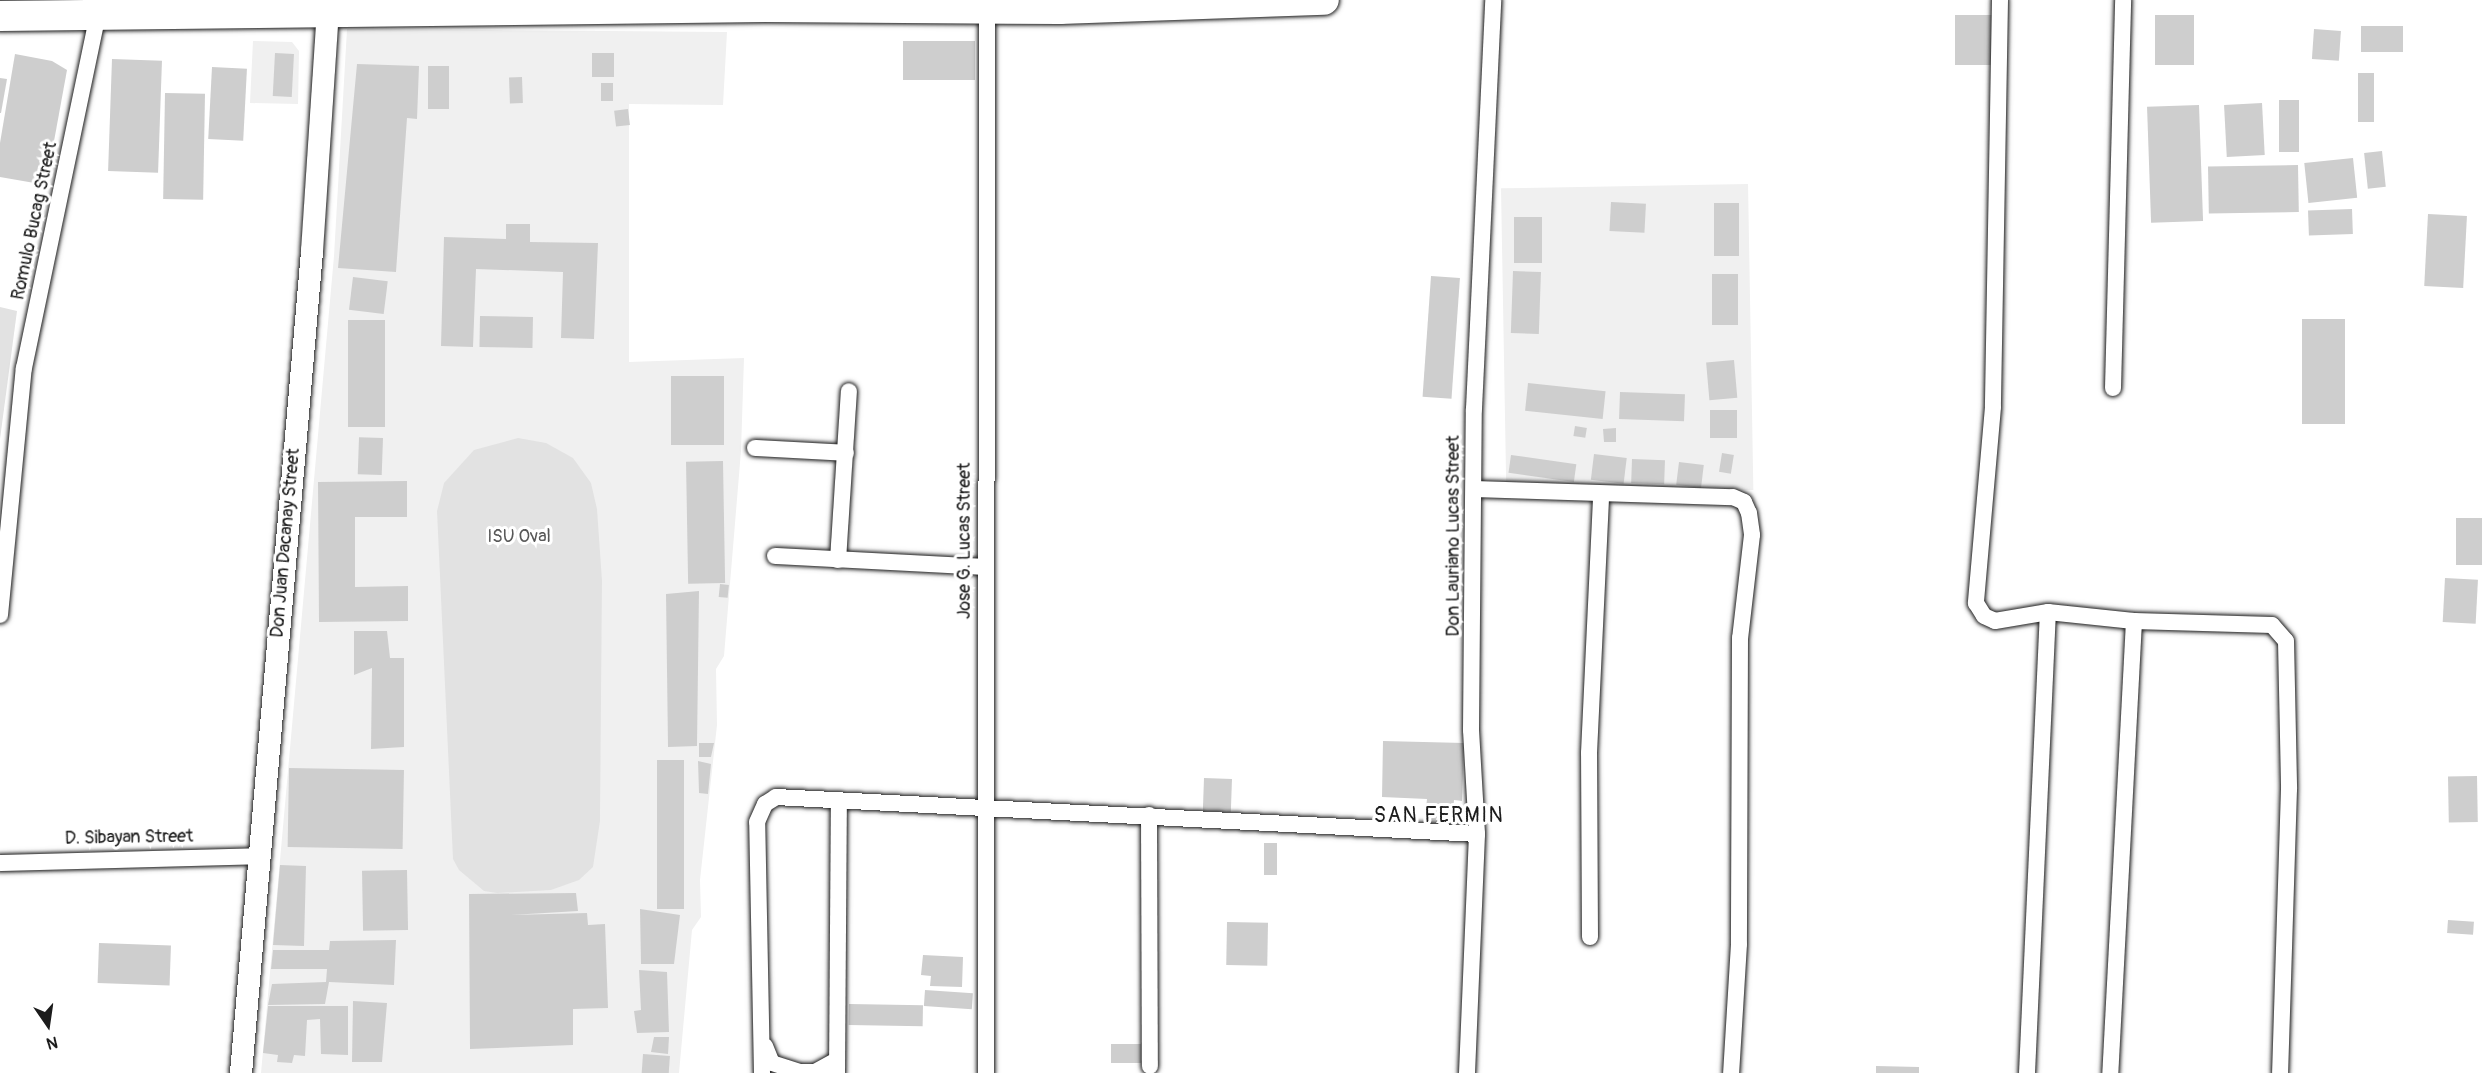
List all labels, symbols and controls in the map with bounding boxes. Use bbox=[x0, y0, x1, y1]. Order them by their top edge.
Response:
street label: Romulo Bucag Street bbox=[8, 140, 62, 302]
street label: Don Lauriano Lucas Street bbox=[1443, 435, 1465, 637]
street label: Don Juan Dacanay Street bbox=[267, 447, 305, 639]
street label: Jose G. Lucas Street bbox=[954, 463, 976, 619]
park label: ISU Oval bbox=[487, 526, 551, 548]
district label: SAN FERMIN bbox=[1374, 803, 1504, 829]
street label: D. Sibayan Street bbox=[65, 826, 193, 850]
north arrow bbox=[18, 995, 78, 1055]
text: N bbox=[45, 1032, 60, 1053]

